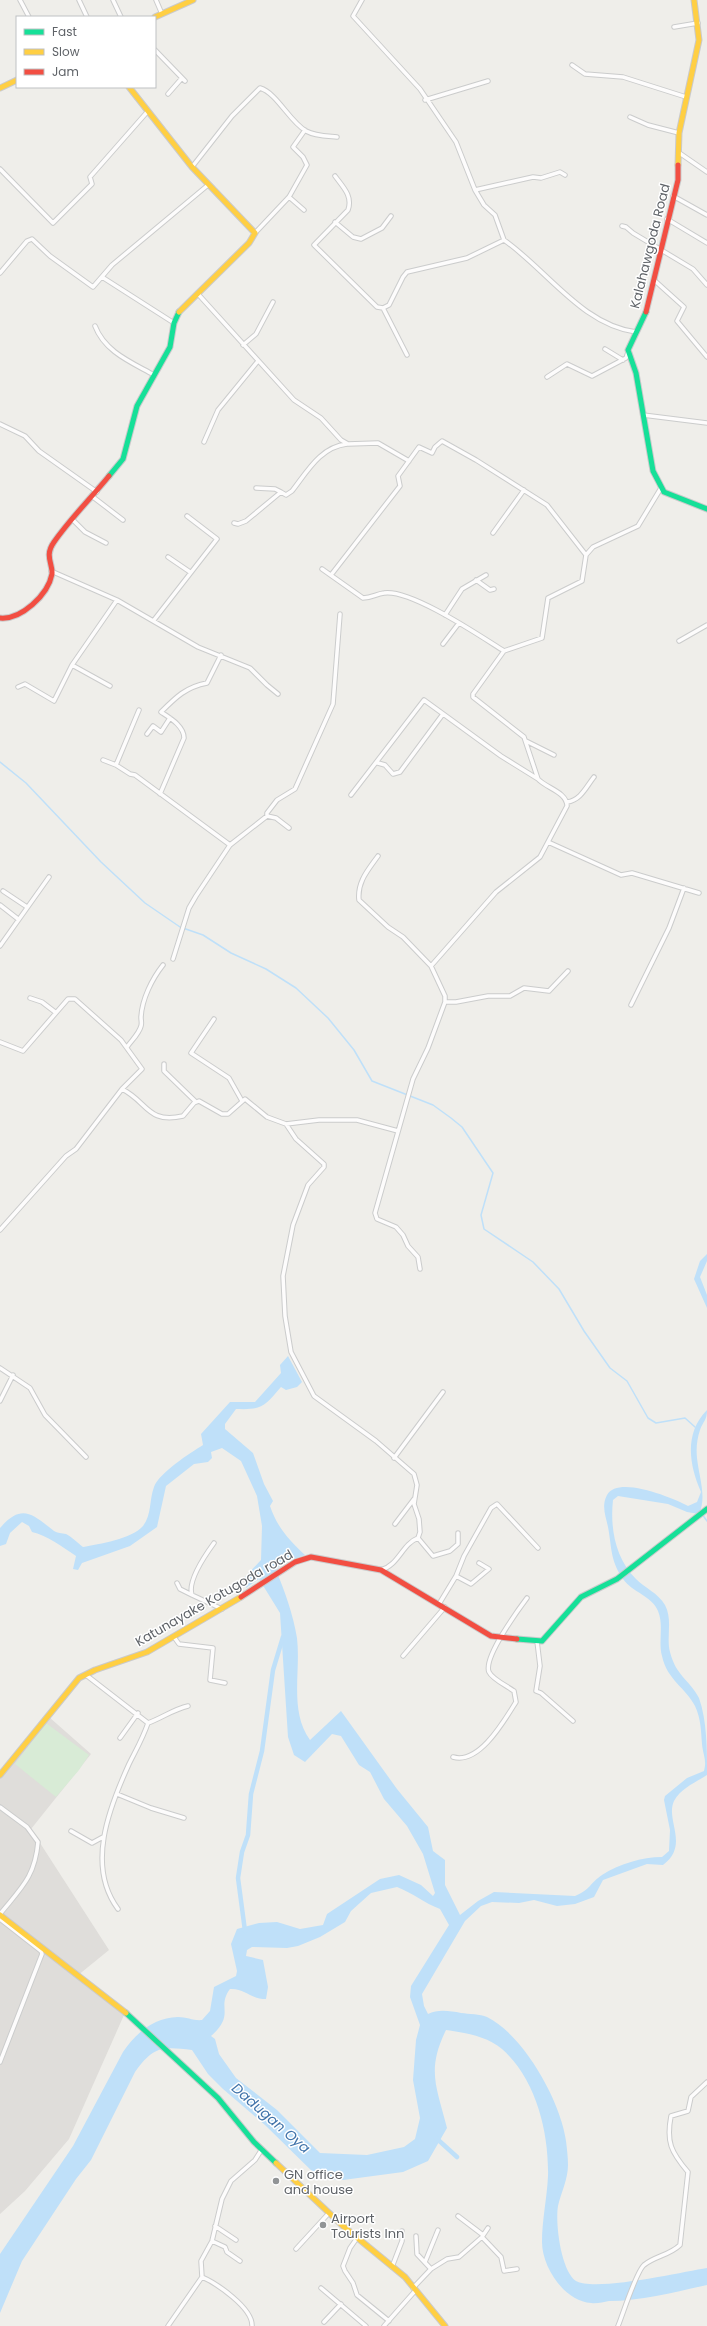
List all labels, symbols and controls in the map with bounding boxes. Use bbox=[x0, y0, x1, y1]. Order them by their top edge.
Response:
legend bbox=[16, 16, 156, 88]
text: Fast bbox=[52, 23, 77, 40]
text: Slow bbox=[52, 43, 80, 60]
text: Jam bbox=[52, 63, 79, 80]
street label: Kalahawgoda Road bbox=[625, 181, 675, 311]
street label: Katunayake Kotugoda road bbox=[132, 1545, 296, 1651]
water label: Dadugan Oya bbox=[227, 2078, 315, 2158]
place label: GN office and house bbox=[284, 2165, 353, 2199]
marker: GN office and house bbox=[271, 2176, 281, 2186]
place label: Airport Tourists Inn bbox=[331, 2209, 404, 2243]
marker: Airport Tourists Inn bbox=[318, 2220, 328, 2230]

